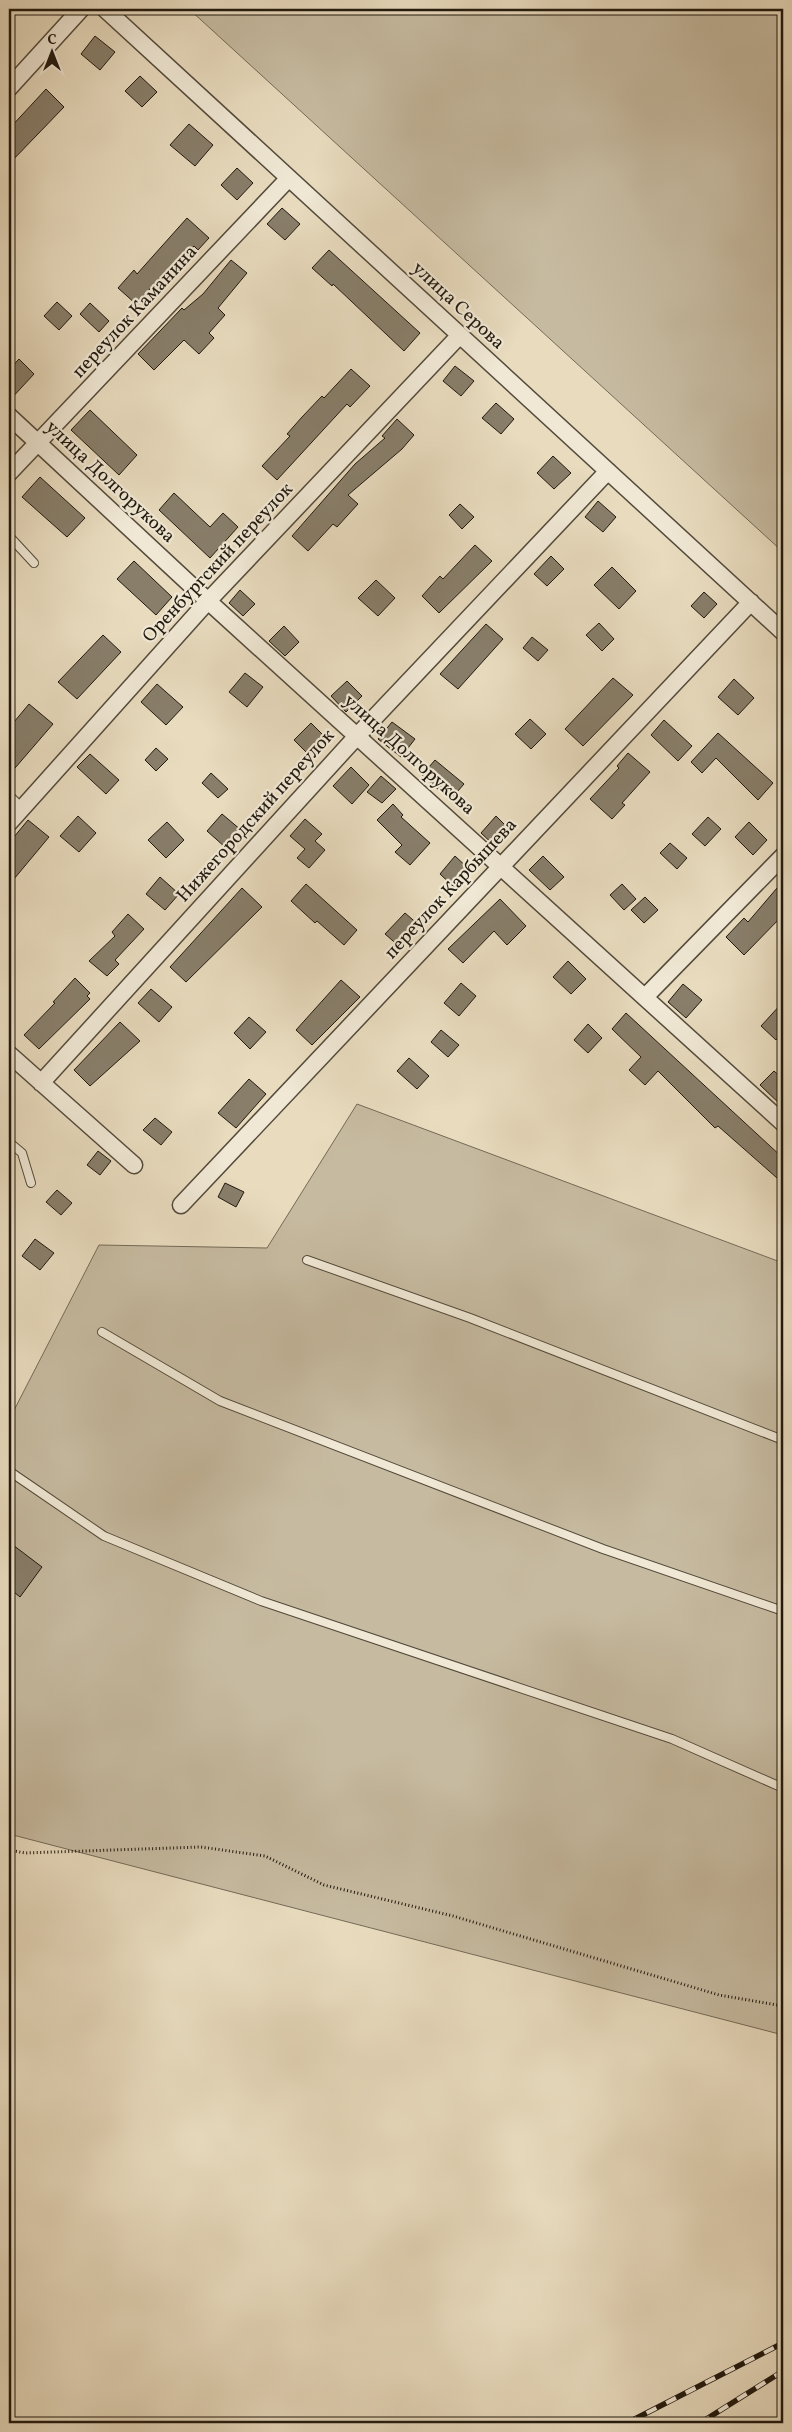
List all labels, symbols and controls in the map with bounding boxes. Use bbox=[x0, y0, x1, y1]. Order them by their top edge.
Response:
north arrow bbox=[28, 28, 78, 78]
text: С bbox=[47, 31, 57, 50]
street label: переулок Каманина bbox=[67, 240, 203, 384]
street label: улица Серова bbox=[406, 256, 510, 356]
street label: улица Долгорукова bbox=[39, 415, 181, 549]
street label: Оренбургский переулок bbox=[137, 477, 299, 649]
street label: улица Долгорукова bbox=[337, 689, 481, 821]
street label: Нижегородский переулок bbox=[171, 724, 341, 908]
street label: переулок Карбышева bbox=[379, 813, 523, 965]

